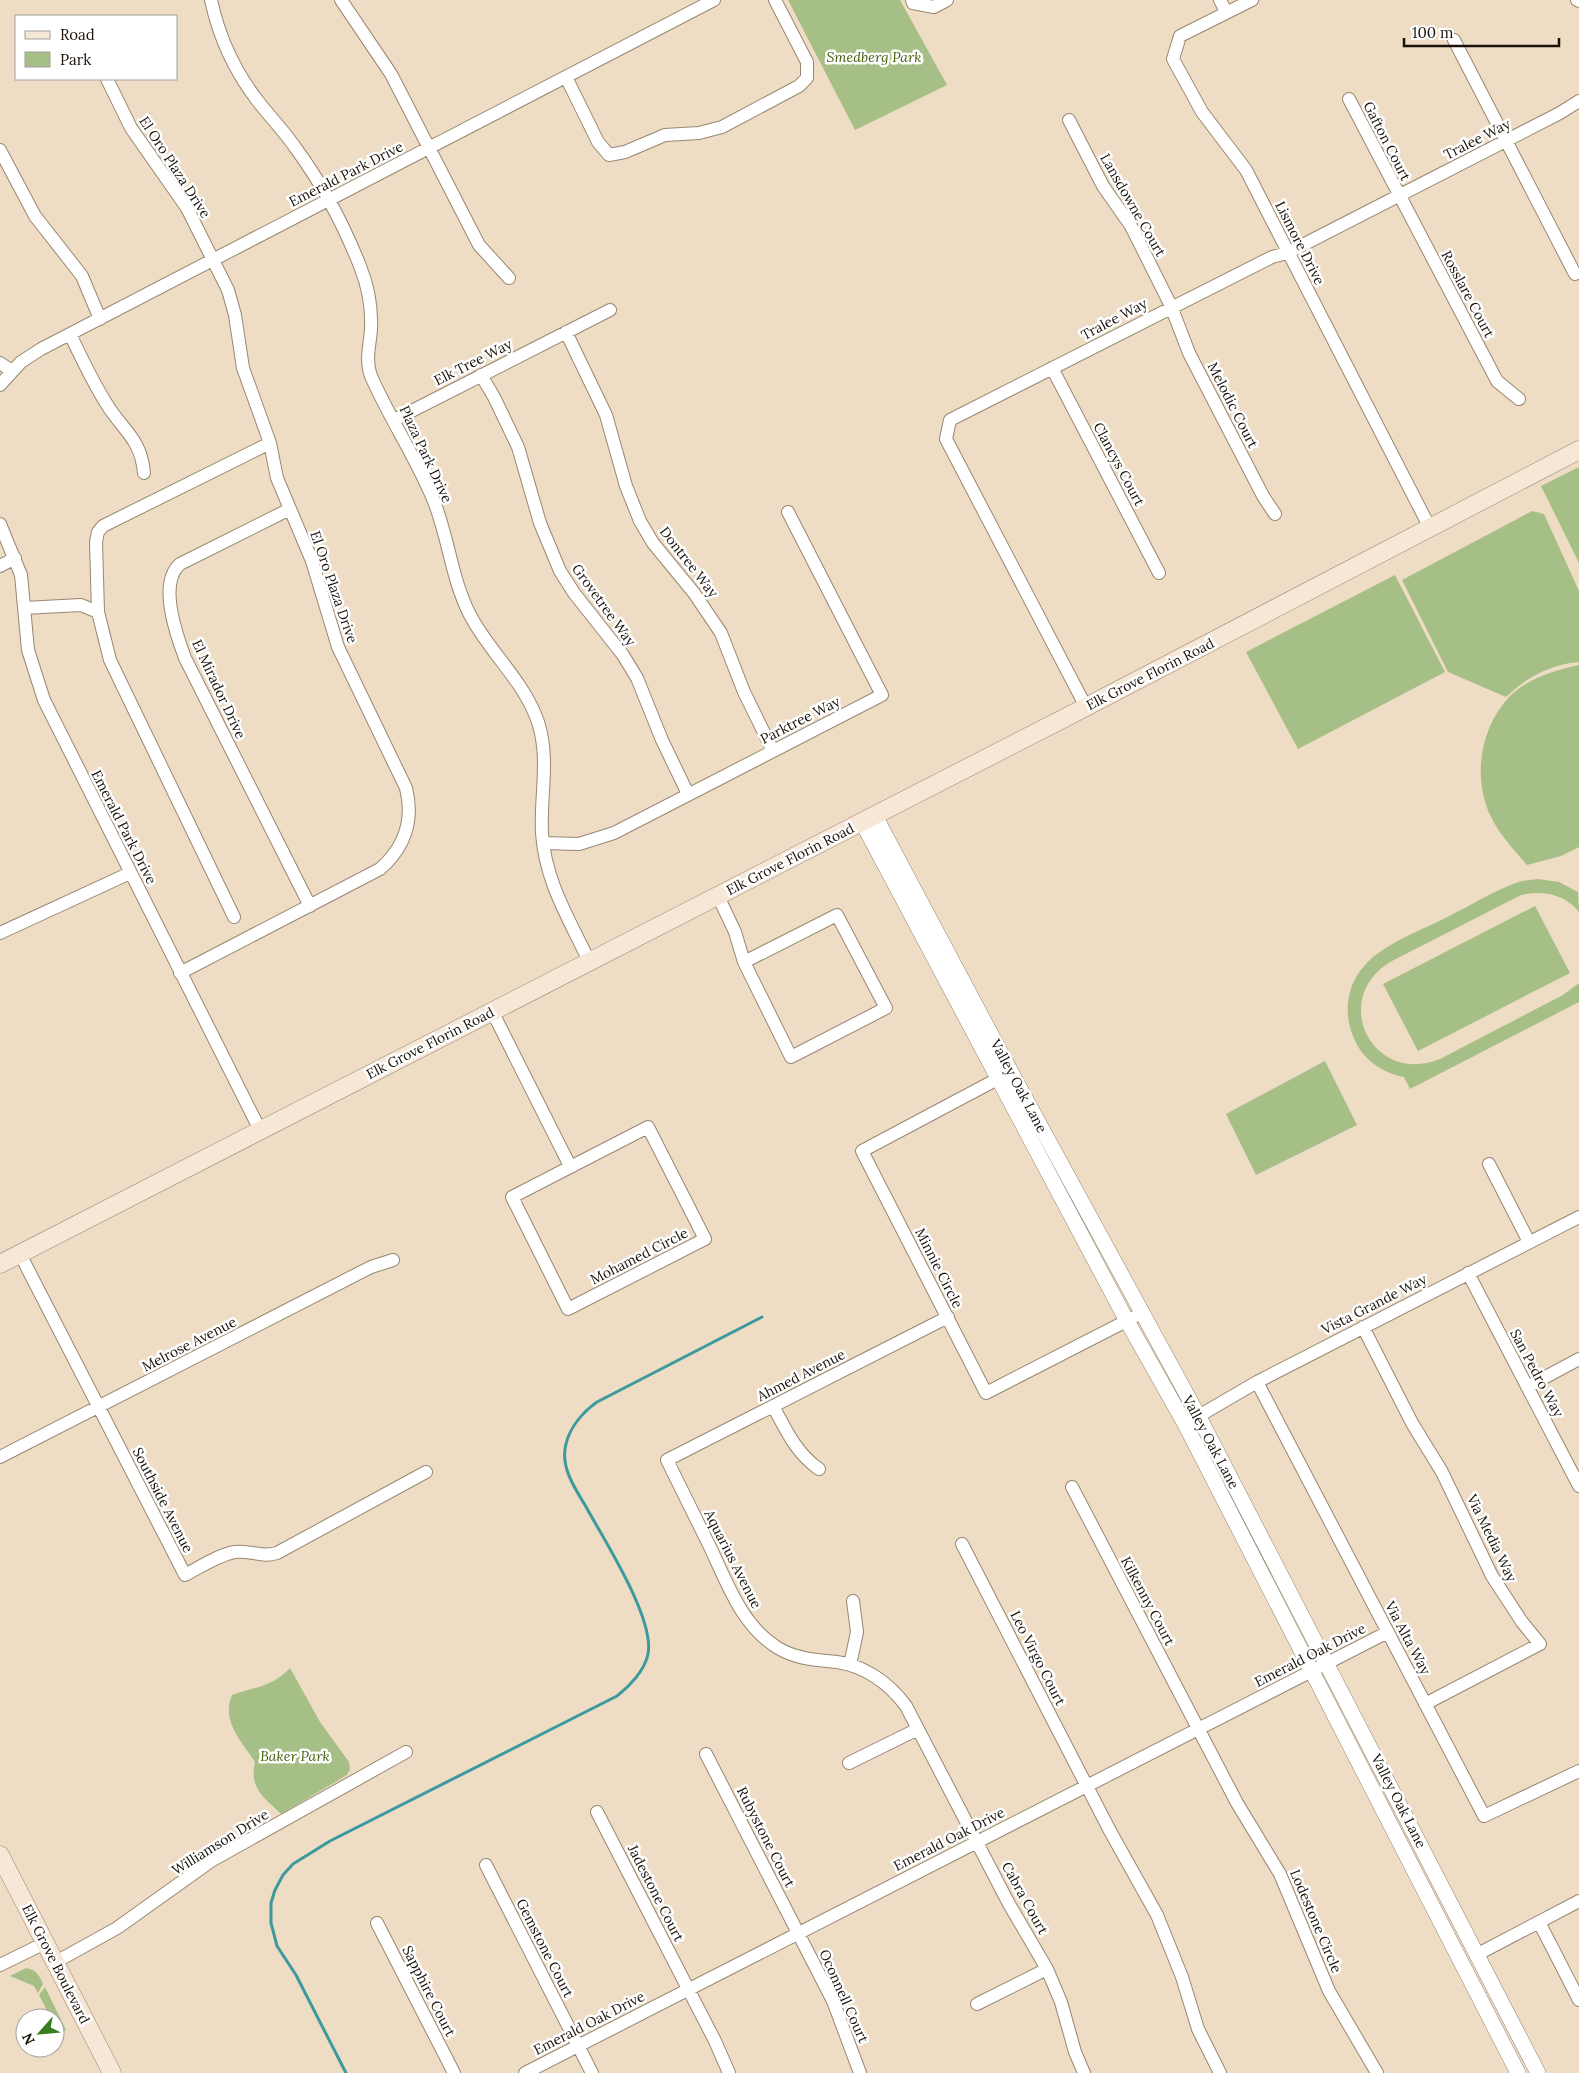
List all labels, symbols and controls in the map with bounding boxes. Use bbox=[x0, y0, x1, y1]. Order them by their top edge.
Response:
legend bbox=[15, 15, 178, 80]
scale bar bbox=[1404, 15, 1559, 47]
text: 100 m bbox=[1412, 23, 1453, 42]
text: Road bbox=[60, 25, 95, 44]
park label: Smedberg Park bbox=[826, 48, 922, 66]
text: Park bbox=[60, 50, 91, 69]
street label: Gafton Court bbox=[1359, 98, 1415, 184]
street label: El Oro Plaza Drive bbox=[135, 113, 215, 222]
street label: Tralee Way bbox=[1441, 114, 1514, 163]
street label: Emerald Park Drive bbox=[286, 137, 406, 211]
street label: Lansdowne Court bbox=[1096, 150, 1170, 260]
street label: Lismore Drive bbox=[1271, 198, 1329, 288]
street label: Rosslare Court bbox=[1438, 247, 1499, 341]
street label: Tralee Way bbox=[1078, 294, 1151, 344]
street label: Elk Tree Way bbox=[431, 334, 516, 389]
street label: Melodic Court bbox=[1204, 359, 1263, 451]
street label: Plaza Park Drive bbox=[396, 402, 457, 506]
street label: Clancys Court bbox=[1089, 419, 1149, 509]
street label: Dontree Way bbox=[656, 523, 723, 602]
street label: El Oro Plaza Drive bbox=[306, 528, 362, 646]
street label: Grovetree Way bbox=[568, 560, 640, 650]
street label: Elk Grove Florin Road bbox=[1083, 634, 1217, 714]
street label: El Mirador Drive bbox=[188, 636, 250, 742]
street label: Parktree Way bbox=[757, 692, 843, 748]
street label: Emerald Park Drive bbox=[87, 767, 161, 887]
street label: Elk Grove Florin Road bbox=[723, 819, 857, 899]
street label: Elk Grove Florin Road bbox=[363, 1003, 497, 1083]
street label: Valley Oak Lane bbox=[986, 1035, 1051, 1136]
street label: Mohamed Circle bbox=[587, 1223, 691, 1288]
street label: Minnie Circle bbox=[911, 1225, 967, 1311]
street label: Vista Grande Way bbox=[1318, 1269, 1430, 1339]
street label: Melrose Avenue bbox=[139, 1312, 240, 1376]
street label: San Pedro Way bbox=[1506, 1326, 1568, 1421]
street label: Ahmed Avenue bbox=[753, 1345, 849, 1405]
street label: Valley Oak Lane bbox=[1178, 1391, 1243, 1492]
street label: Southside Avenue bbox=[129, 1444, 198, 1556]
street label: Via Media Way bbox=[1463, 1490, 1521, 1585]
street label: Aquarius Avenue bbox=[700, 1506, 766, 1612]
street label: Kilkenny Court bbox=[1117, 1553, 1179, 1649]
street label: Via Alta Way bbox=[1381, 1597, 1435, 1678]
street label: Leo Virgo Court bbox=[1006, 1608, 1070, 1709]
street label: Emerald Oak Drive bbox=[1251, 1619, 1369, 1691]
park label: Baker Park bbox=[260, 1747, 330, 1765]
street label: Valley Oak Lane bbox=[1367, 1750, 1431, 1852]
street label: Rubystone Court bbox=[733, 1784, 799, 1891]
street label: Emerald Oak Drive bbox=[890, 1803, 1008, 1875]
street label: Williamson Drive bbox=[168, 1805, 272, 1879]
street label: Jadestone Court bbox=[623, 1841, 688, 1945]
street label: Cabra Court bbox=[998, 1859, 1053, 1938]
street label: Lodestone Circle bbox=[1286, 1867, 1346, 1976]
street label: Gemstone Court bbox=[512, 1896, 578, 2001]
street label: Elk Grove Boulevard bbox=[18, 1901, 94, 2027]
street label: Sapphire Court bbox=[398, 1943, 460, 2040]
street label: Oconnell Court bbox=[815, 1946, 873, 2046]
street label: Emerald Oak Drive bbox=[530, 1987, 648, 2059]
north arrow bbox=[15, 2008, 65, 2058]
text: N bbox=[18, 2030, 39, 2048]

